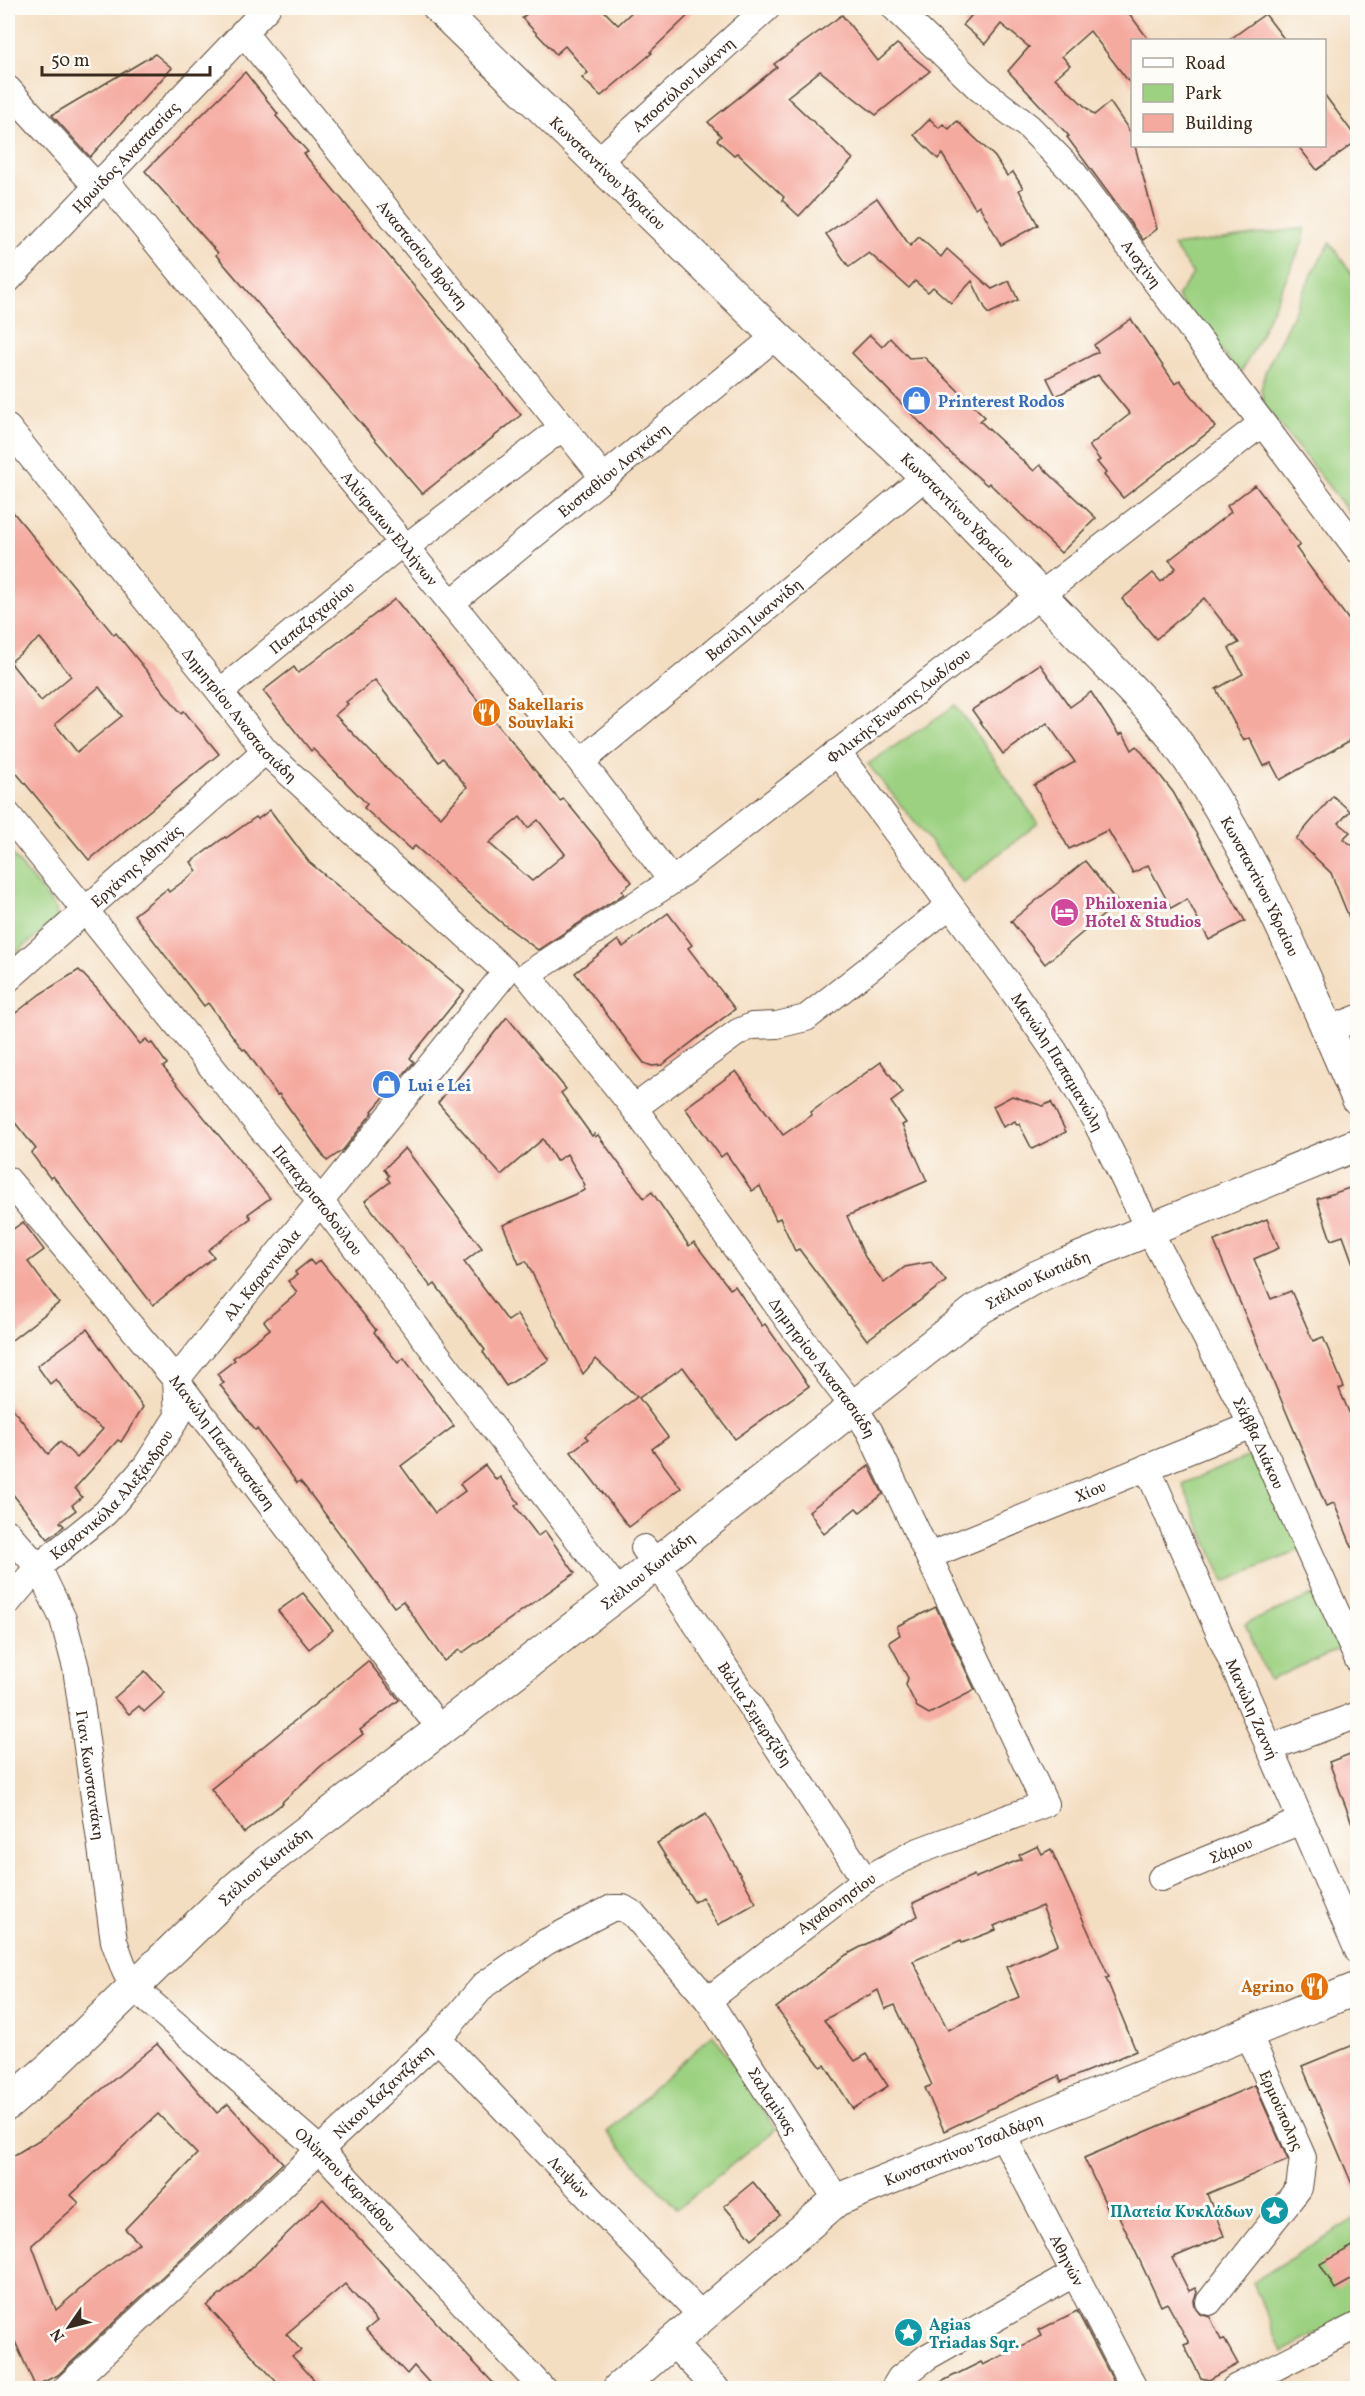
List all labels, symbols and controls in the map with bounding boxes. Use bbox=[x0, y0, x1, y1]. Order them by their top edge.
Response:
street label: Αποστόλου Ιωάννη bbox=[628, 33, 741, 138]
scale bar bbox=[42, 39, 210, 77]
legend bbox=[1131, 39, 1326, 147]
text: 50 m bbox=[51, 49, 90, 74]
text: Road bbox=[1185, 52, 1226, 77]
text: Park bbox=[1185, 82, 1222, 107]
street label: Ηρωίδος Αναστασίας bbox=[68, 98, 185, 219]
street label: Κωνσταντίνου Υδραίου bbox=[544, 112, 670, 236]
text: Building bbox=[1185, 112, 1253, 137]
street label: Αναστασίου Βρόντη bbox=[370, 196, 472, 315]
street label: Αισχίνη bbox=[1115, 236, 1166, 293]
shop icon: Printerest Rodos bbox=[901, 385, 933, 417]
place label: Printerest Rodos bbox=[938, 392, 1065, 414]
street label: Ευσταθίου Λαγκάνη bbox=[554, 419, 675, 524]
street label: Κωνσταντίνου Υδραίου bbox=[895, 448, 1019, 574]
street label: Αλύτρωτων Ελλήνων bbox=[335, 467, 442, 592]
street label: Βασίλη Ιωαννίδη bbox=[702, 574, 808, 667]
street label: Παπαζαχαρίου bbox=[265, 577, 360, 660]
street label: Δημητρίου Αναστασιάδη bbox=[176, 644, 301, 788]
street label: Φιλικής Ένωσης Δωδ/σου bbox=[823, 644, 976, 770]
place label: Sakellaris Souvlaki bbox=[508, 695, 584, 735]
restaurant icon: Sakellaris Souvlaki bbox=[471, 697, 503, 729]
street label: Κωνσταντίνου Υδραίου bbox=[1214, 813, 1303, 961]
street label: Εργάνης Αθηνάς bbox=[87, 820, 188, 914]
place label: Philoxenia Hotel & Studios bbox=[1085, 894, 1201, 934]
hotel icon: Philoxenia Hotel & Studios bbox=[1048, 896, 1080, 928]
street label: Μανώλη Παπαμανώλη bbox=[1005, 989, 1108, 1136]
shop icon: Lui e Lei bbox=[371, 1069, 403, 1101]
place label: Lui e Lei bbox=[408, 1076, 471, 1098]
street label: Παπαχριστοδούλου bbox=[266, 1141, 367, 1261]
street label: Αλ. Καρανικόλα bbox=[219, 1224, 307, 1326]
street label: Στέλιου Κωτιάδη bbox=[982, 1246, 1094, 1316]
street label: Δημητρίου Αναστασιάδη bbox=[762, 1294, 880, 1442]
street label: Μανώλη Παπαναστάση bbox=[163, 1371, 280, 1515]
street label: Σάββα Διάκου bbox=[1226, 1394, 1289, 1493]
street label: Καρανικόλα Αλεξάνδρου bbox=[46, 1426, 180, 1566]
street label: Χίου bbox=[1072, 1476, 1110, 1509]
street label: Στέλιου Κωτιάδη bbox=[597, 1528, 700, 1616]
street label: Μανώλη Ζαννή bbox=[1219, 1656, 1282, 1764]
street label: Βάλια Σεμερτζίδη bbox=[711, 1658, 797, 1772]
street label: Γιαν. Κωνσταντάκη bbox=[69, 1709, 109, 1842]
street label: Στέλιου Κωτιάδη bbox=[214, 1823, 317, 1912]
street label: Σάμου bbox=[1206, 1833, 1256, 1870]
street label: Αγαθονησίου bbox=[793, 1868, 881, 1941]
restaurant icon: Agrino bbox=[1299, 1970, 1331, 2002]
place label: Agrino bbox=[1241, 1977, 1294, 1999]
street label: Νίκου Καζαντζάκη bbox=[329, 2040, 439, 2145]
street label: Σαλαμίνας bbox=[741, 2064, 801, 2139]
street label: Ερμούπολης bbox=[1253, 2067, 1308, 2155]
street label: Κωνσταντίνου Τσαλδάρη bbox=[881, 2108, 1046, 2193]
street label: Ολύμπου Καρπάθου bbox=[289, 2124, 400, 2238]
street label: Λειψών bbox=[542, 2152, 594, 2204]
place icon: Πλατεία Κυκλάδων bbox=[1258, 2195, 1290, 2227]
place label: Πλατεία Κυκλάδων bbox=[1110, 2202, 1253, 2224]
street label: Αθηνών bbox=[1043, 2231, 1088, 2291]
north arrow bbox=[39, 2297, 99, 2357]
place label: Agias Triadas Sqr. bbox=[929, 2315, 1019, 2355]
place icon: Agias Triadas Sqr. bbox=[892, 2317, 924, 2349]
text: N bbox=[46, 2323, 71, 2346]

